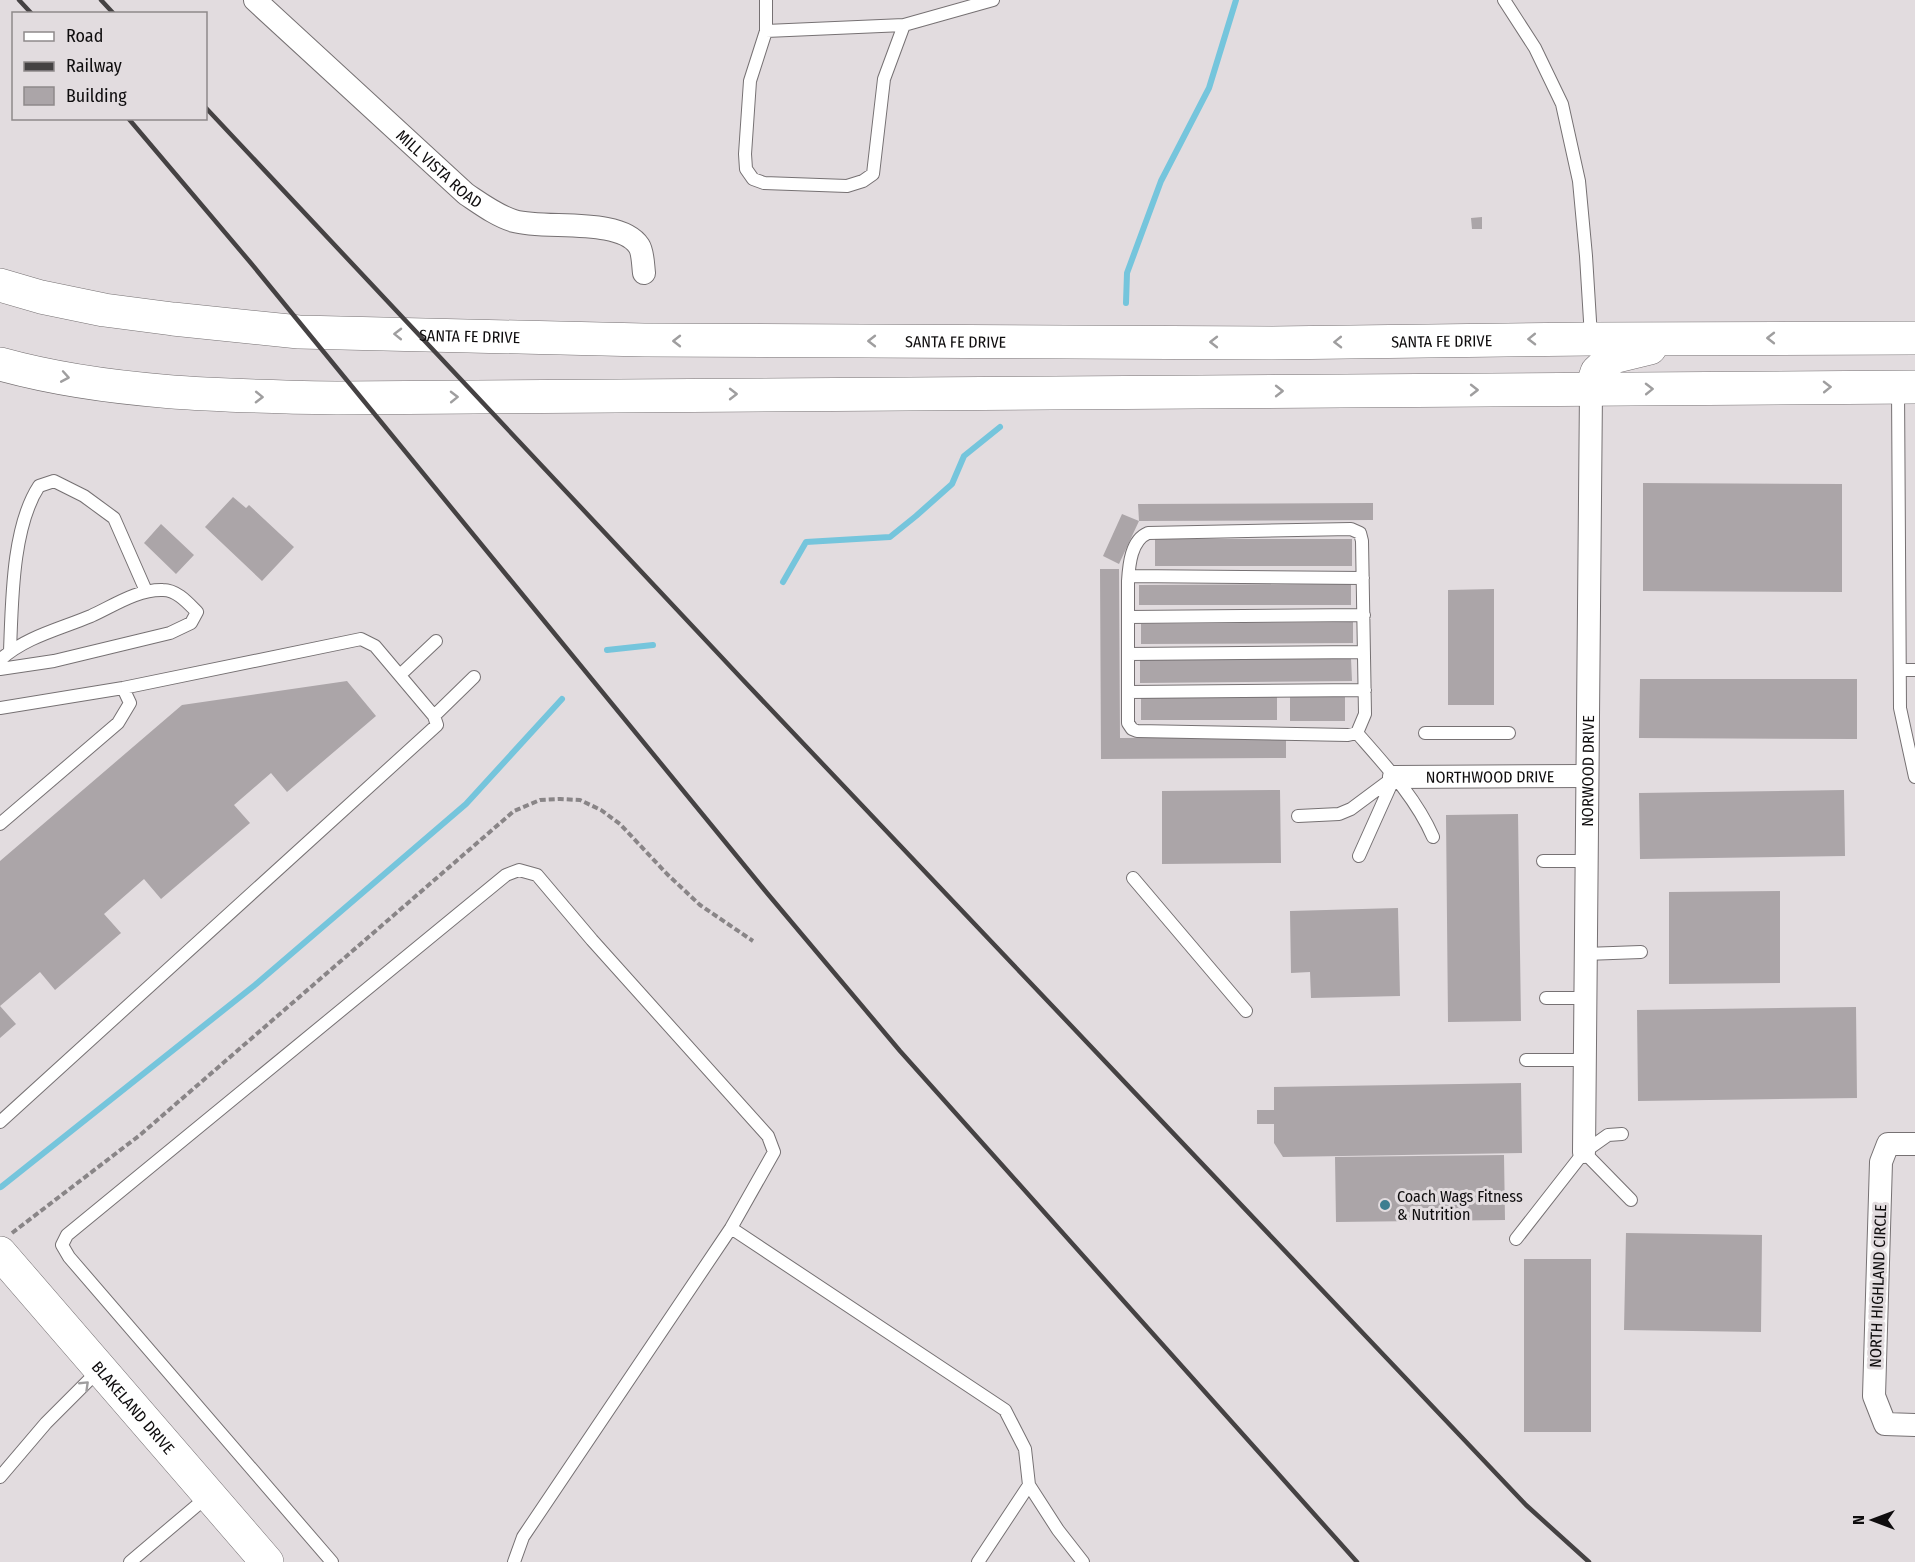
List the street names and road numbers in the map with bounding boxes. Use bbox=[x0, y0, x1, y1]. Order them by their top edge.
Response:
street label: MILL VISTA ROAD bbox=[393, 126, 486, 212]
street label: SANTA FE DRIVE bbox=[419, 325, 520, 347]
street label: SANTA FE DRIVE bbox=[1391, 331, 1492, 351]
street label: SANTA FE DRIVE bbox=[905, 332, 1006, 351]
street label: NORWOOD DRIVE bbox=[1577, 715, 1598, 827]
street label: NORTHWOOD DRIVE bbox=[1426, 767, 1554, 786]
street label: NORTH HIGHLAND CIRCLE bbox=[1866, 1204, 1890, 1368]
street label: BLAKELAND DRIVE bbox=[88, 1357, 179, 1458]

